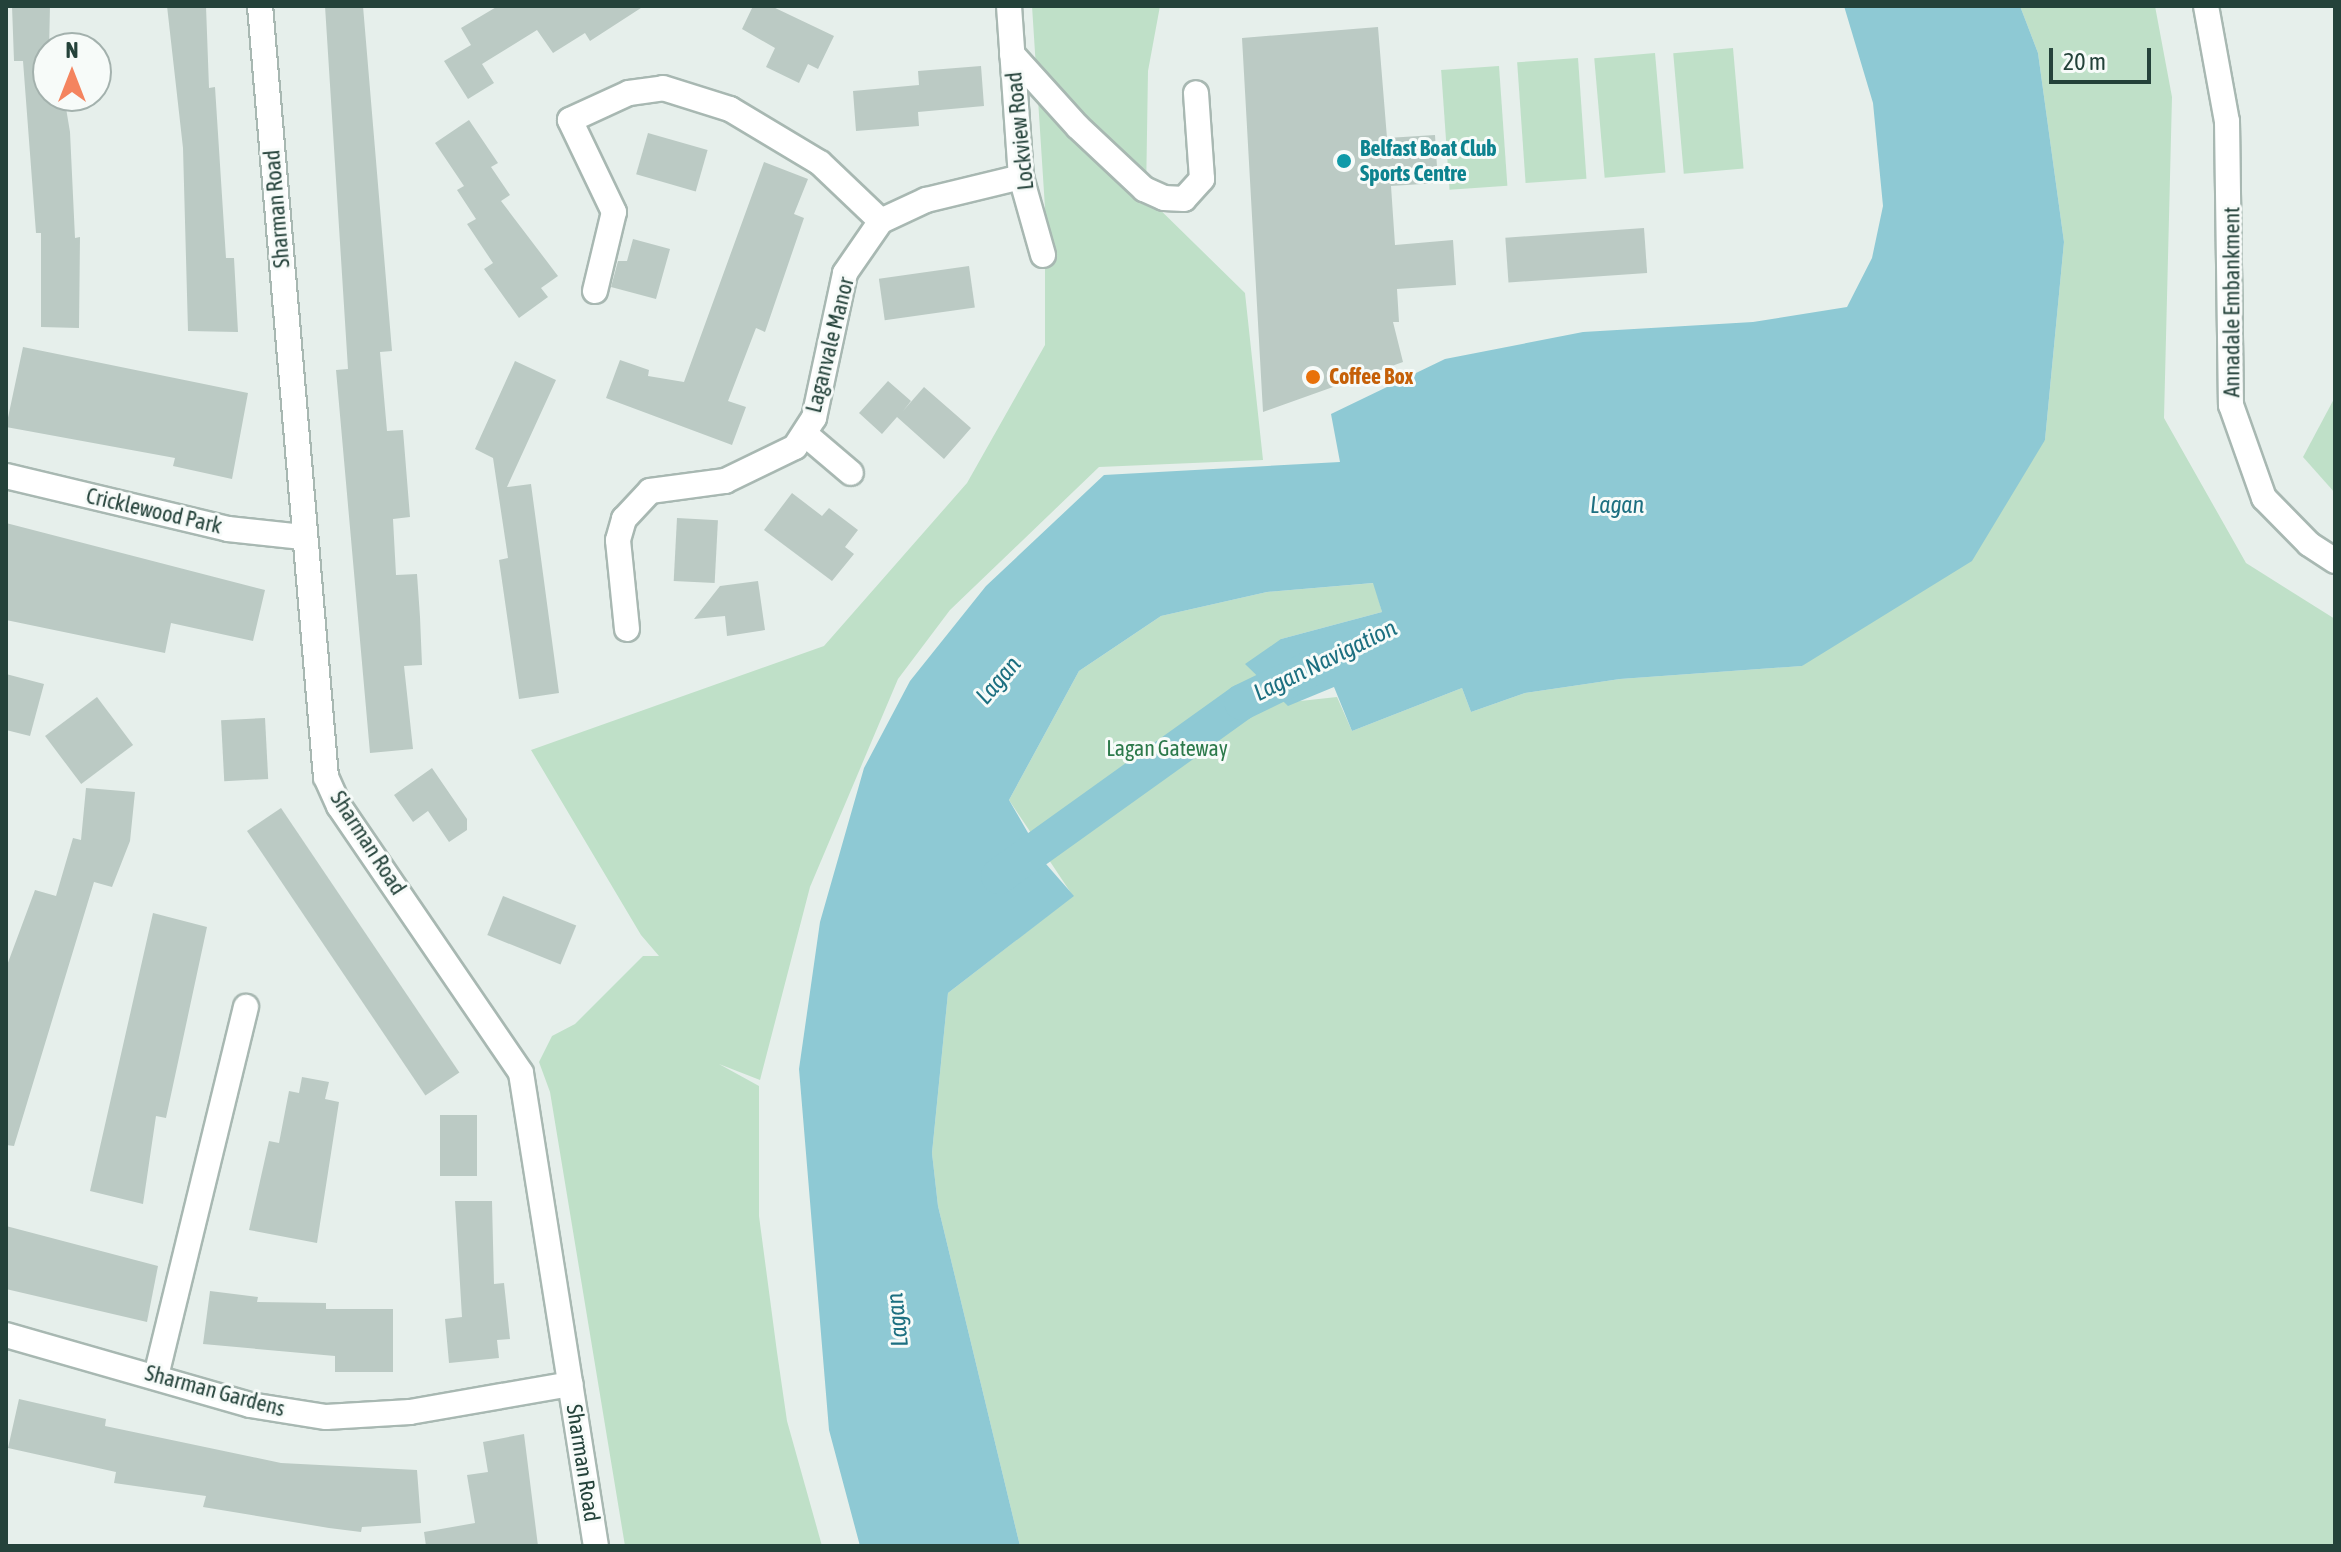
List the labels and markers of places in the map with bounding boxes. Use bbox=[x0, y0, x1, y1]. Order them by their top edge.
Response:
place label: Belfast Boat Club Sports Centre bbox=[1360, 135, 1497, 186]
marker: Belfast Boat Club Sports Centre bbox=[1335, 152, 1353, 170]
place label: Coffee Box bbox=[1329, 364, 1413, 390]
marker: Coffee Box bbox=[1304, 368, 1322, 386]

